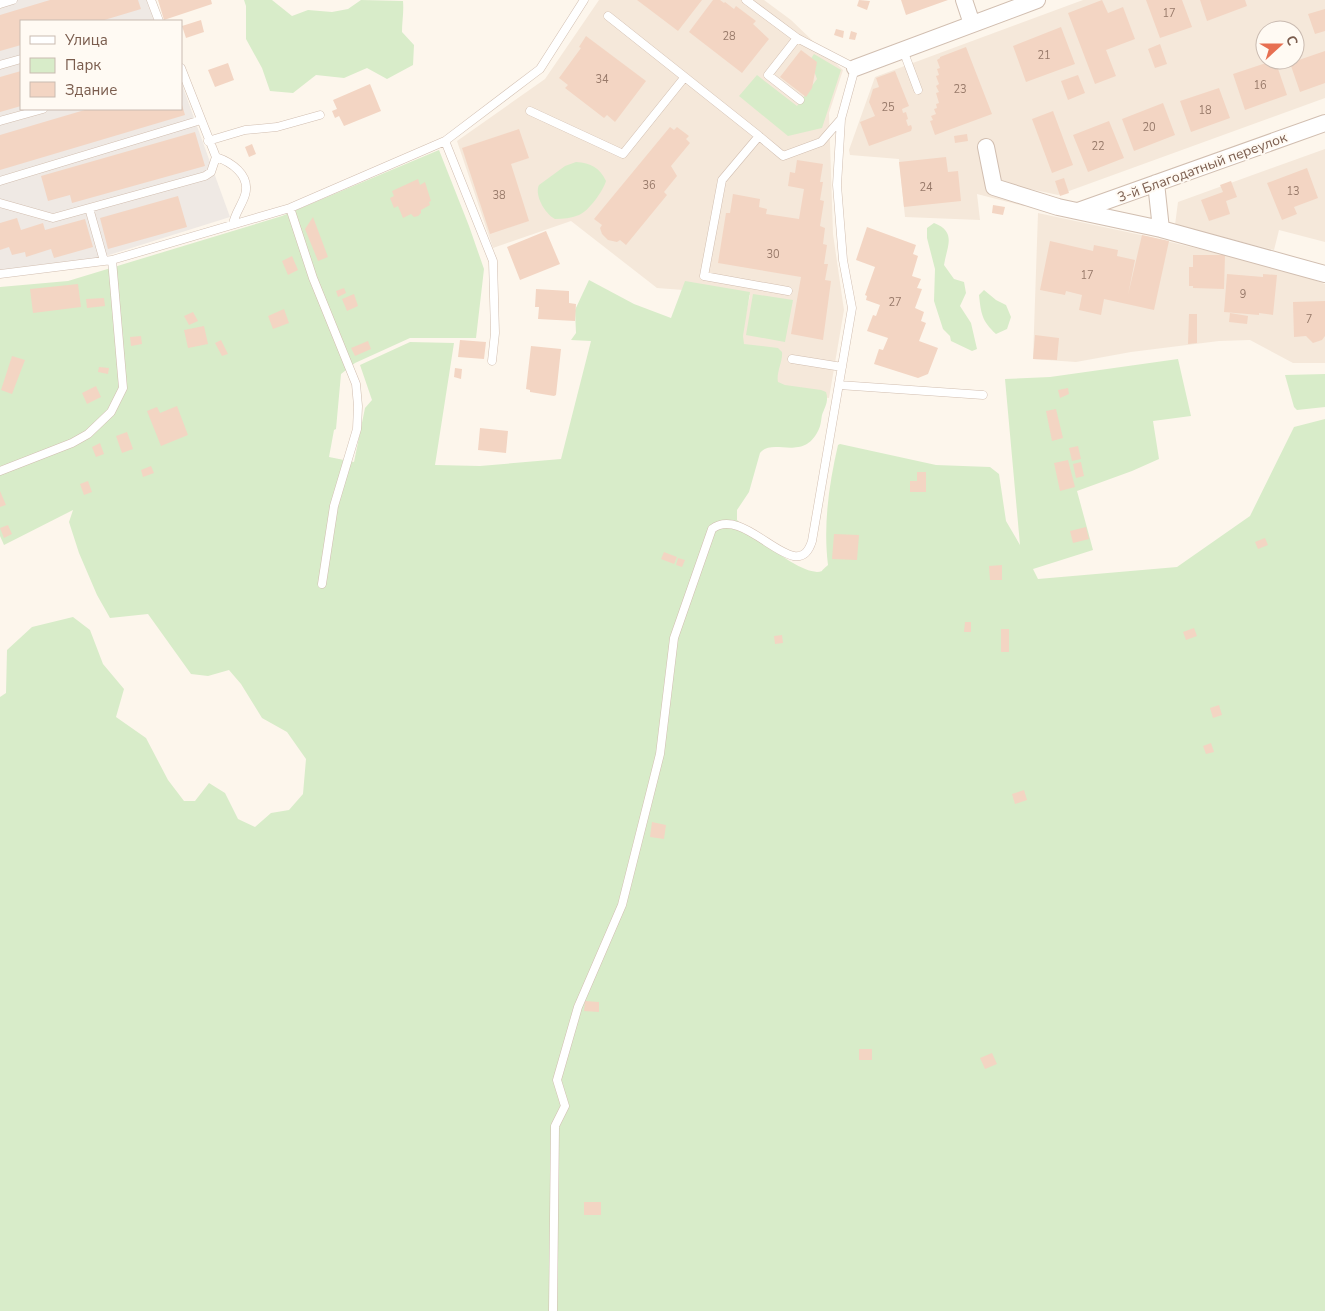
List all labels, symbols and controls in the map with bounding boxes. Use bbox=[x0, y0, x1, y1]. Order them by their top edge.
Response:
house number: 17 bbox=[1162, 6, 1176, 21]
legend bbox=[20, 20, 182, 110]
north arrow bbox=[1255, 20, 1305, 70]
house number: 28 bbox=[722, 29, 736, 44]
text: Улица bbox=[64, 30, 108, 50]
text: С bbox=[1281, 33, 1302, 49]
house number: 21 bbox=[1037, 48, 1051, 63]
text: Парк bbox=[65, 55, 101, 75]
house number: 34 bbox=[595, 72, 609, 87]
house number: 16 bbox=[1253, 78, 1267, 93]
text: Здание bbox=[65, 80, 117, 100]
house number: 23 bbox=[953, 82, 967, 97]
house number: 25 bbox=[881, 100, 895, 115]
house number: 18 bbox=[1198, 103, 1212, 118]
house number: 20 bbox=[1142, 120, 1156, 135]
street label: 3-й Благодатный переулок bbox=[1115, 128, 1290, 207]
house number: 22 bbox=[1091, 139, 1105, 154]
house number: 36 bbox=[642, 178, 656, 193]
house number: 24 bbox=[919, 180, 933, 195]
house number: 13 bbox=[1286, 184, 1300, 199]
house number: 38 bbox=[492, 188, 506, 203]
house number: 30 bbox=[766, 247, 780, 262]
house number: 17 bbox=[1080, 268, 1094, 283]
house number: 9 bbox=[1240, 287, 1246, 302]
house number: 27 bbox=[888, 295, 902, 310]
house number: 7 bbox=[1306, 312, 1312, 327]

